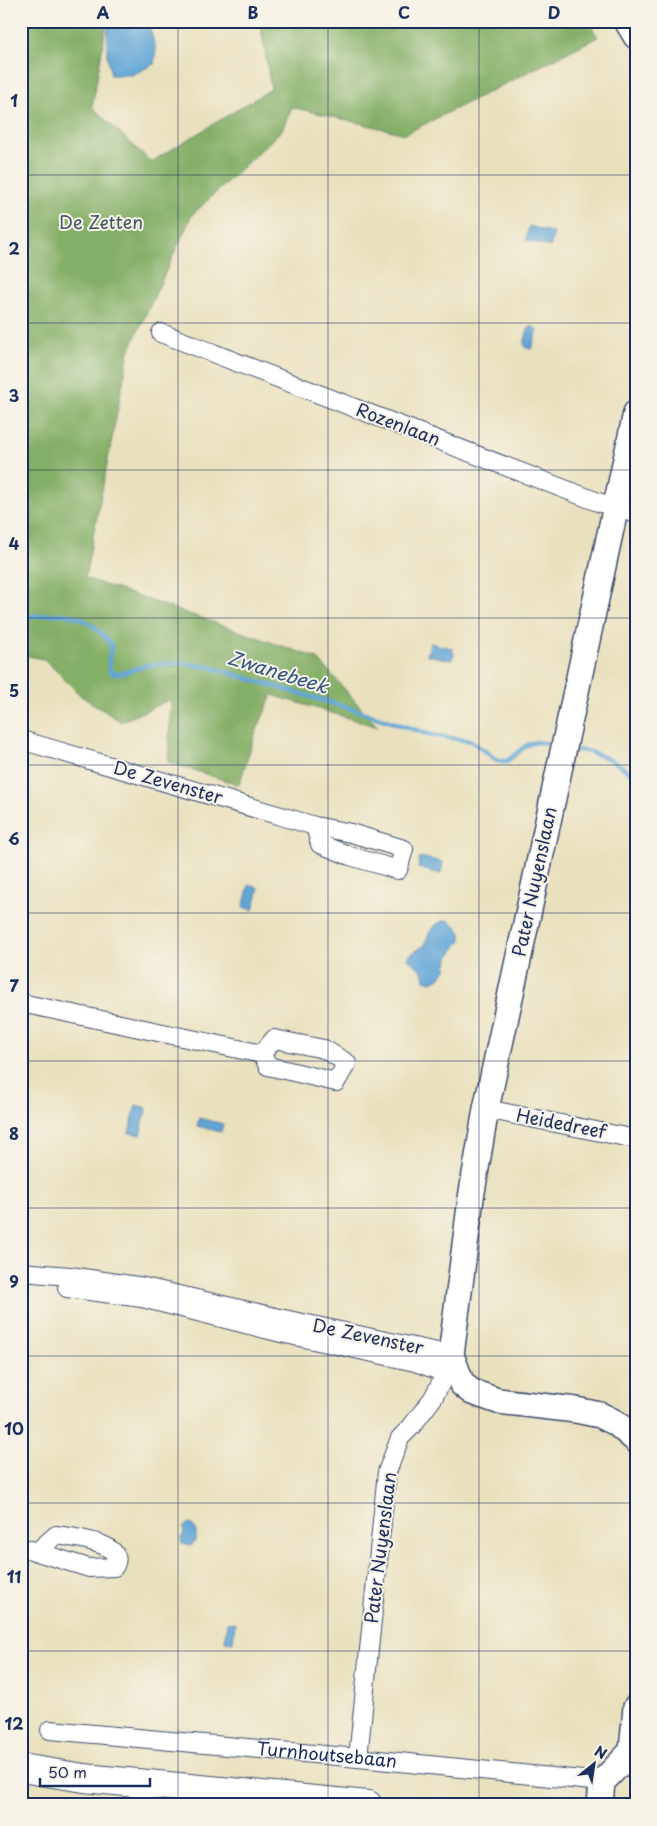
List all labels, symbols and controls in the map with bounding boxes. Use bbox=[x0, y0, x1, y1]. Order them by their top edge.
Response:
text: A bbox=[97, 0, 110, 24]
text: B bbox=[248, 0, 259, 24]
text: C bbox=[398, 0, 410, 24]
text: D bbox=[548, 0, 560, 24]
text: 1 bbox=[10, 88, 18, 112]
park label: De Zetten bbox=[59, 208, 143, 235]
text: 2 bbox=[8, 236, 20, 260]
text: 3 bbox=[9, 383, 19, 407]
street label: Rozenlaan bbox=[353, 395, 445, 452]
text: 4 bbox=[9, 531, 20, 555]
water label: Zwanebeek bbox=[225, 643, 333, 700]
text: 5 bbox=[9, 678, 19, 702]
street label: De Zevenster bbox=[111, 753, 227, 810]
street label: Pater Nuyenslaan bbox=[504, 804, 563, 959]
text: 6 bbox=[8, 826, 20, 850]
text: 7 bbox=[9, 973, 19, 997]
street label: Heidedreef bbox=[514, 1101, 610, 1145]
text: 8 bbox=[9, 1121, 19, 1145]
text: 9 bbox=[9, 1269, 19, 1293]
street label: De Zevenster bbox=[310, 1311, 427, 1361]
text: 10 bbox=[4, 1416, 24, 1440]
street label: Pater Nuyenslaan bbox=[357, 1470, 402, 1625]
text: 11 bbox=[7, 1564, 21, 1588]
text: 12 bbox=[5, 1711, 23, 1735]
street label: Turnhoutsebaan bbox=[256, 1734, 398, 1774]
north arrow bbox=[570, 1738, 620, 1788]
text: N bbox=[591, 1740, 611, 1764]
scale bar bbox=[40, 1756, 150, 1788]
text: 50 m bbox=[48, 1760, 87, 1783]

